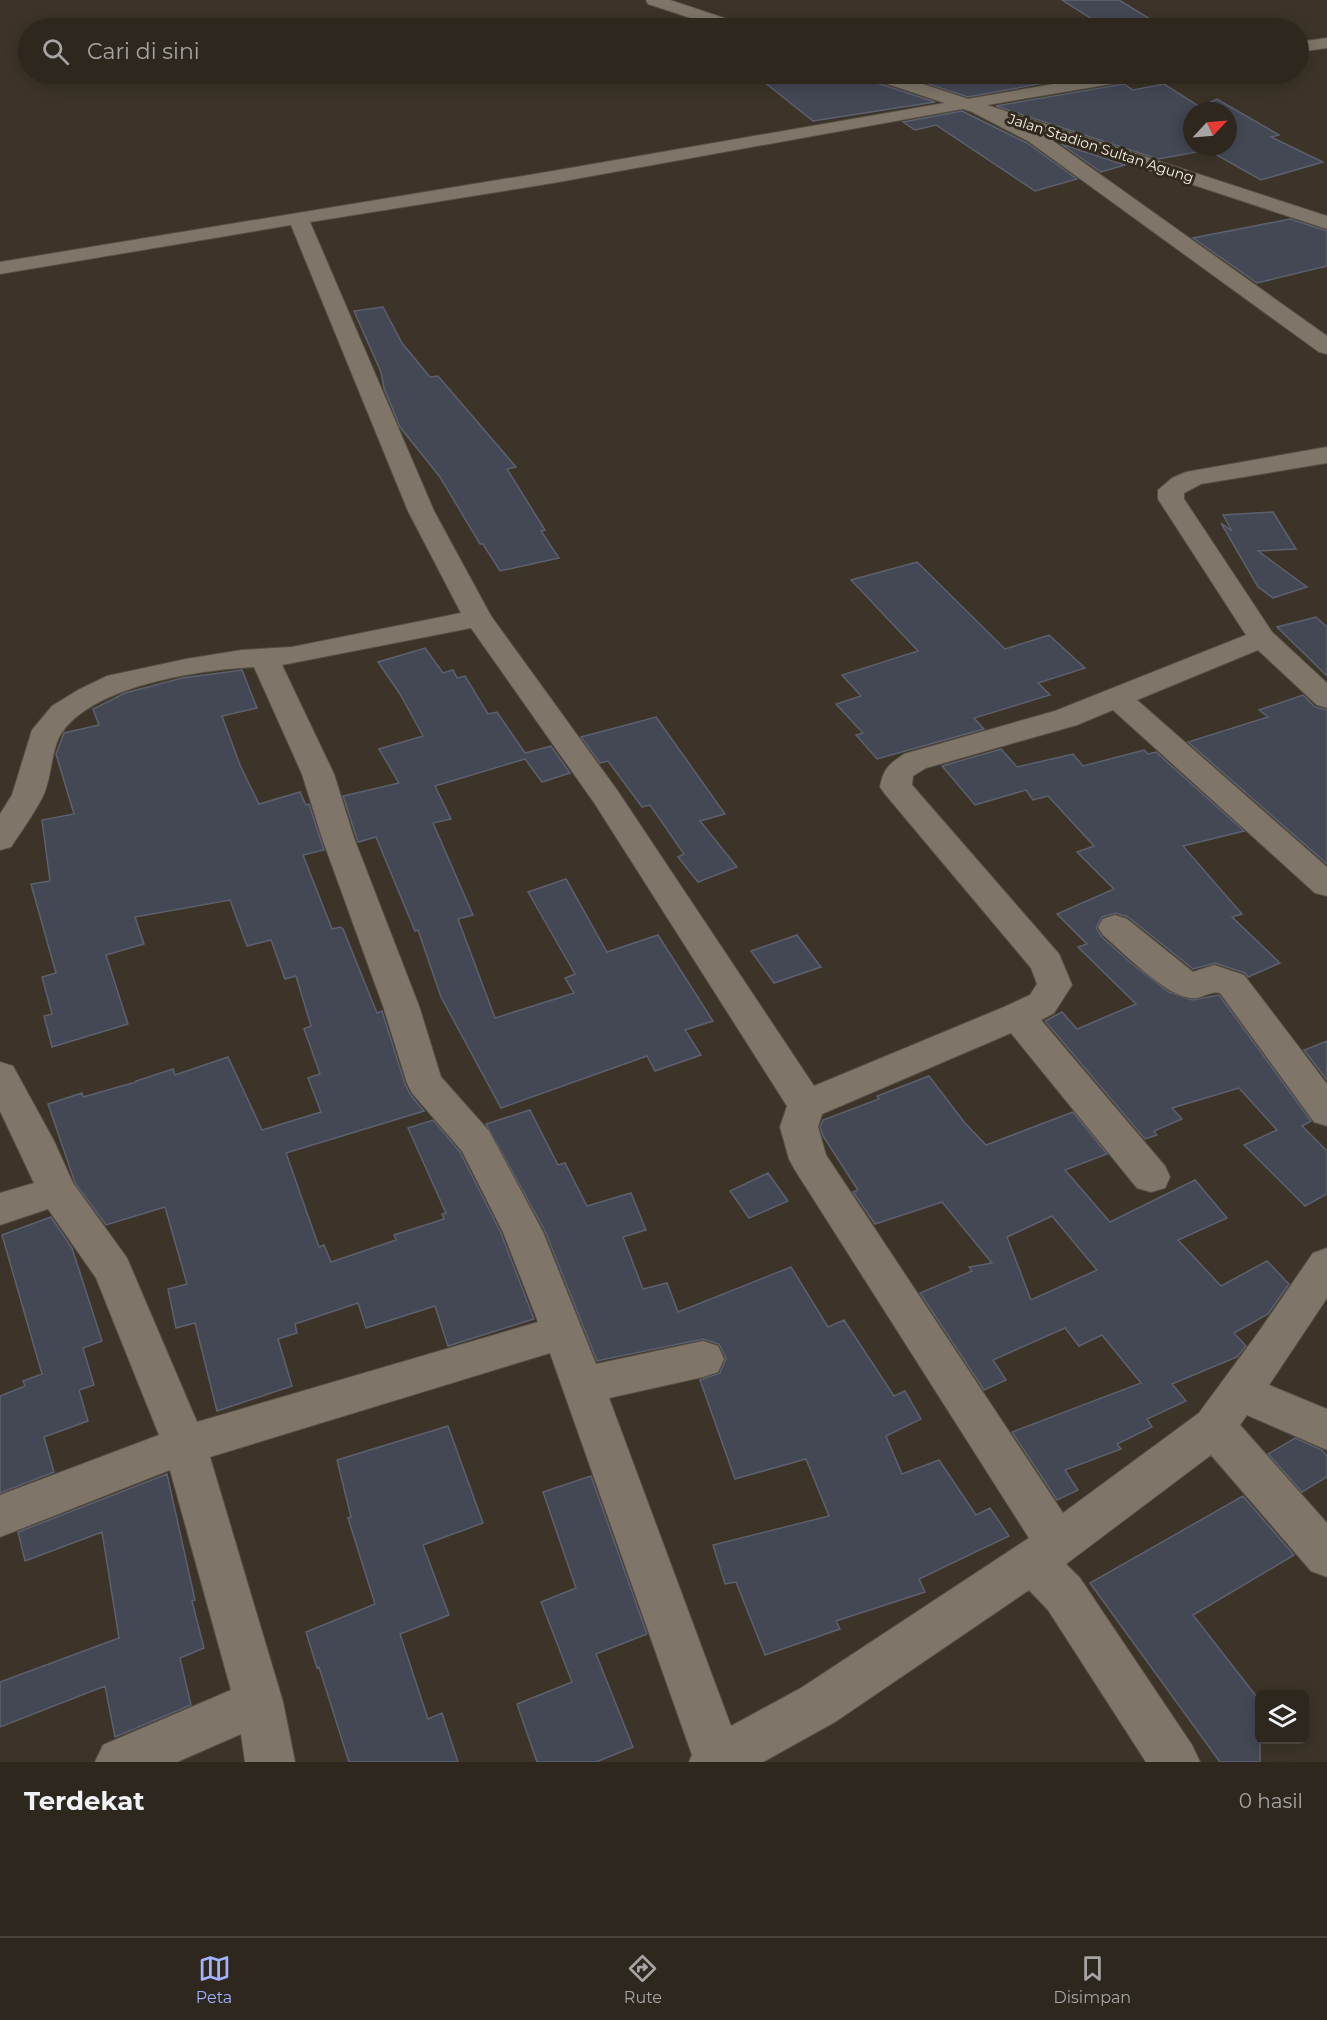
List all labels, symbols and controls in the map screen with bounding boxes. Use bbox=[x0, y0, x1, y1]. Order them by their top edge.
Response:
search box bbox=[18, 18, 1309, 84]
icon: search bbox=[39, 35, 72, 68]
text: Cari di sini bbox=[87, 38, 200, 65]
north arrow bbox=[1183, 102, 1237, 156]
street label: Jalan Stadion Sultan Agung bbox=[1005, 109, 1196, 187]
map controls bbox=[1255, 1690, 1309, 1744]
button: layers bbox=[1255, 1690, 1309, 1744]
text: Terdekat bbox=[24, 1785, 145, 1817]
text: 0 hasil bbox=[1239, 1789, 1303, 1813]
tab: Peta bbox=[196, 1952, 232, 2007]
tab: Rute bbox=[624, 1952, 662, 2007]
tab: Disimpan bbox=[1054, 1952, 1131, 2007]

